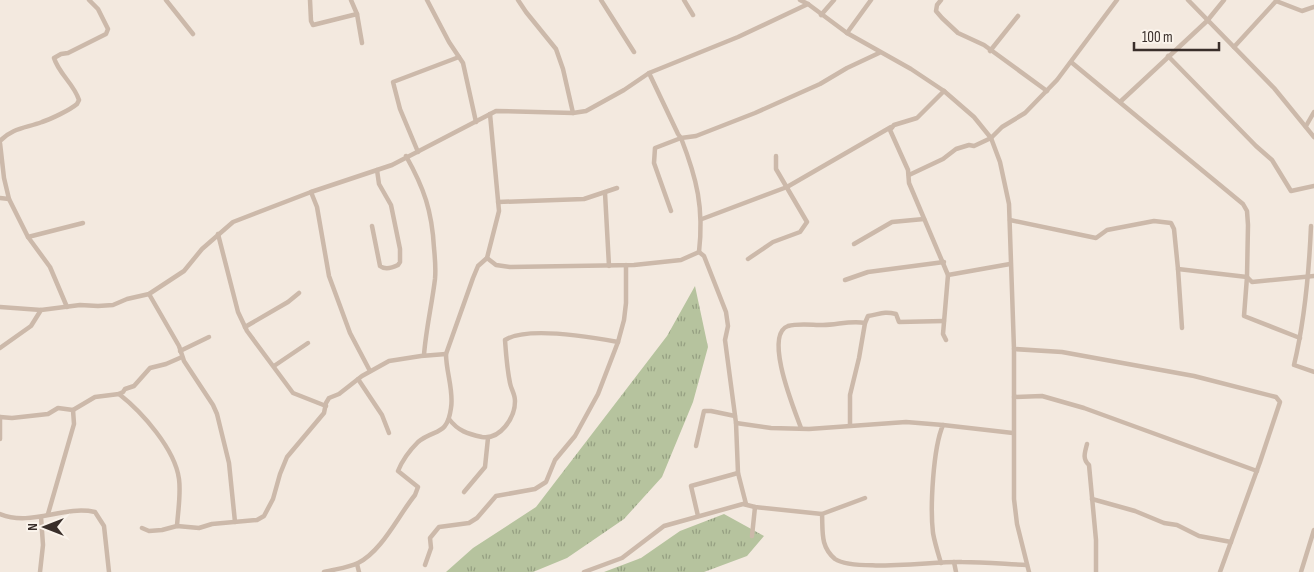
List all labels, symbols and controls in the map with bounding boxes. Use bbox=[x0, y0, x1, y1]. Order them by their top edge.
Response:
scale bar bbox=[1134, 20, 1219, 52]
text: 100 m bbox=[1142, 28, 1173, 47]
north arrow bbox=[20, 502, 70, 552]
text: N bbox=[24, 523, 41, 531]

